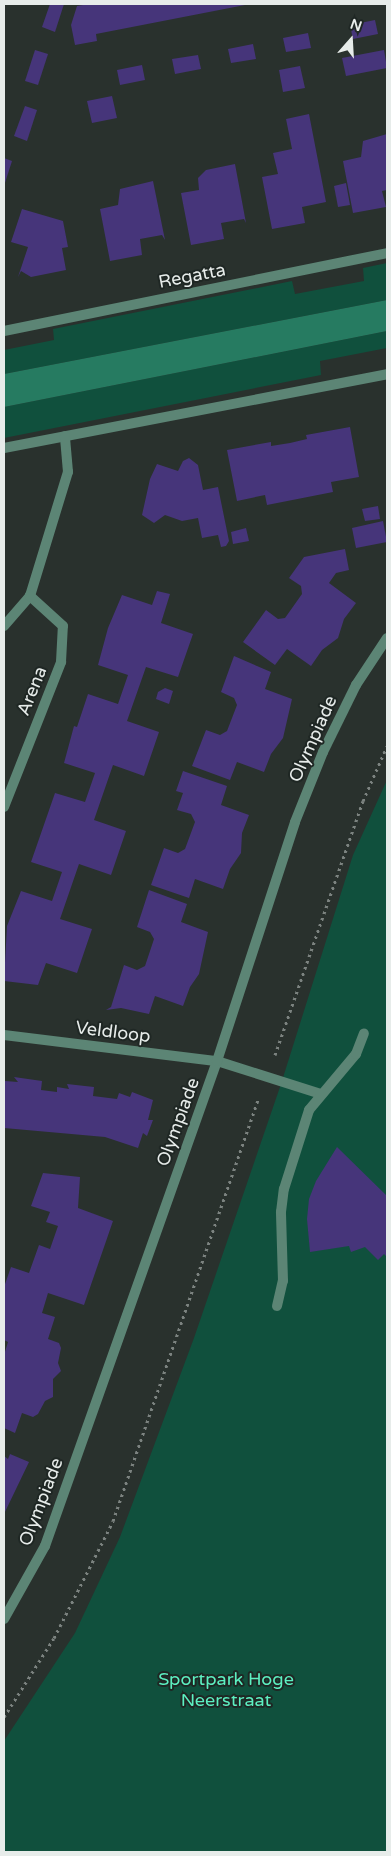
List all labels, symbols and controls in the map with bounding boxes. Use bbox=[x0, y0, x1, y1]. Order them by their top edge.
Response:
north arrow bbox=[326, 15, 376, 65]
text: N bbox=[348, 15, 364, 35]
street label: Regatta bbox=[157, 259, 227, 293]
street label: Arena bbox=[12, 663, 52, 719]
street label: Olympiade bbox=[284, 692, 342, 786]
street label: Veldloop bbox=[74, 1017, 152, 1047]
street label: Olympiade bbox=[152, 1075, 204, 1169]
street label: Olympiade bbox=[14, 1455, 68, 1549]
park label: Sportpark Hoge Neerstraat bbox=[158, 1669, 294, 1712]

